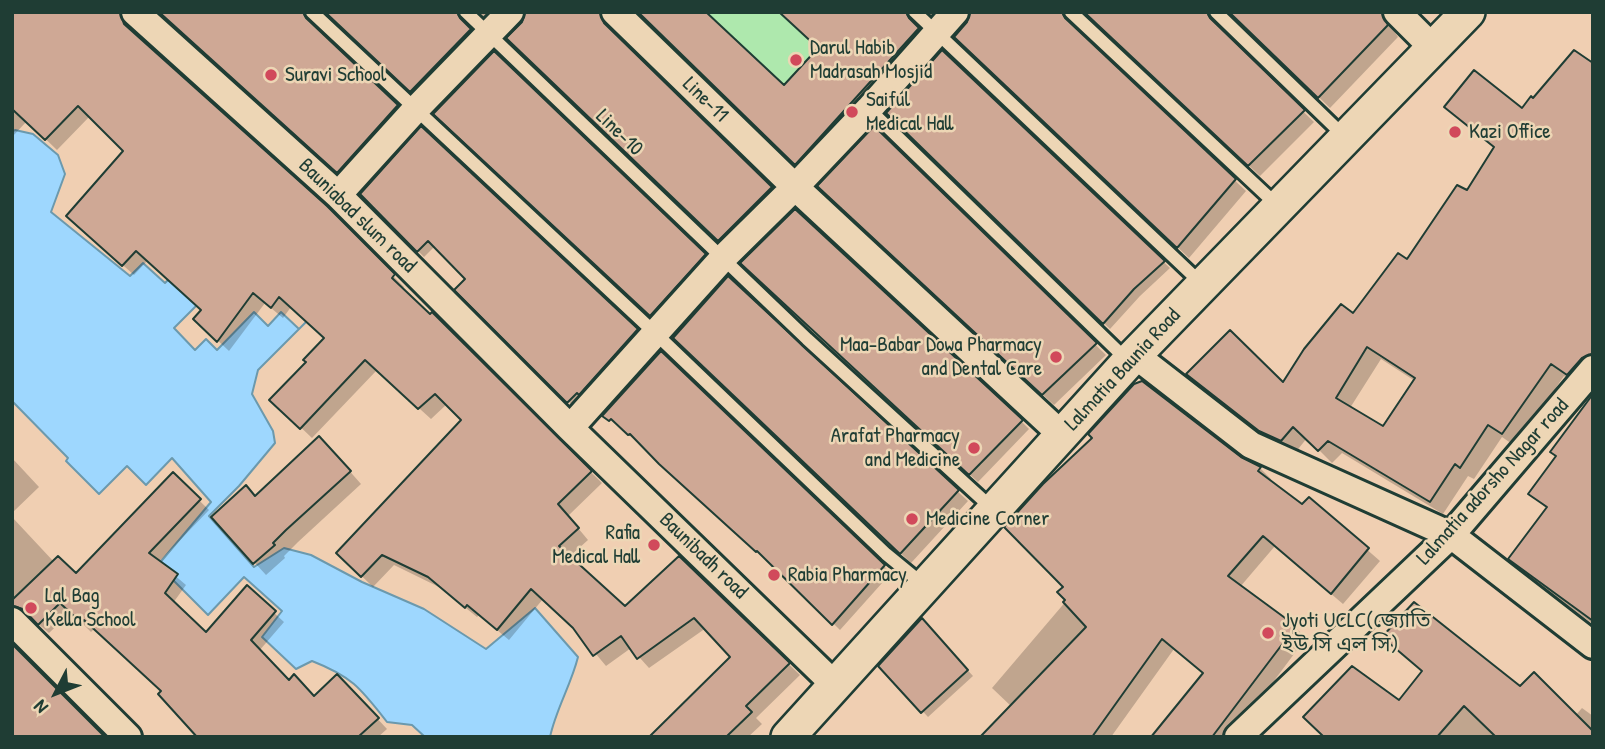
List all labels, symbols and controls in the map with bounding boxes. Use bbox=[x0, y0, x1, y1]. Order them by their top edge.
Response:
place label: Darul Habib Madrasah Mosjid bbox=[810, 35, 932, 85]
marker: Darul Habib Madrasah Mosjid bbox=[788, 52, 804, 68]
place label: Suravi School bbox=[285, 62, 386, 88]
marker: Suravi School bbox=[263, 67, 279, 83]
street label: Line-11 bbox=[677, 72, 733, 128]
place label: Saiful Medical Hall bbox=[866, 87, 954, 137]
marker: Saiful Medical Hall bbox=[844, 104, 860, 120]
street label: Line-10 bbox=[590, 105, 648, 161]
place label: Kazi Office bbox=[1469, 119, 1551, 145]
marker: Kazi Office bbox=[1447, 124, 1463, 140]
street label: Bauniabad slum road bbox=[293, 154, 421, 278]
street label: Lalmatia Baunia Road bbox=[1060, 304, 1186, 436]
place label: Maa-Babar Dowa Pharmacy and Dental Care bbox=[840, 332, 1042, 382]
marker: Maa-Babar Dowa Pharmacy and Dental Care bbox=[1048, 349, 1064, 365]
street label: Lalmatia adorsho Nagar road bbox=[1412, 394, 1574, 570]
place label: Arafat Pharmacy and Medicine bbox=[831, 423, 960, 473]
marker: Arafat Pharmacy and Medicine bbox=[966, 440, 982, 456]
place label: Medicine Corner bbox=[926, 506, 1049, 532]
street label: Baunibadh road bbox=[654, 508, 752, 604]
marker: Medicine Corner bbox=[904, 511, 920, 527]
place label: Rafia Medical Hall bbox=[552, 520, 640, 570]
marker: Rafia Medical Hall bbox=[646, 537, 662, 553]
place label: Rabia Pharmacy bbox=[788, 562, 907, 588]
marker: Rabia Pharmacy bbox=[766, 567, 782, 583]
place label: Lal Bag Kella School bbox=[45, 583, 136, 633]
marker: Lal Bag Kella School bbox=[23, 600, 39, 616]
place label: Jyoti UCLC(জ্যোতি ইউ সি এল সি) bbox=[1282, 608, 1431, 658]
marker: Jyoti UCLC(জ্যোতি ইউ সি এল সি) bbox=[1260, 625, 1276, 641]
north arrow bbox=[21, 658, 91, 728]
text: N bbox=[27, 695, 53, 720]

